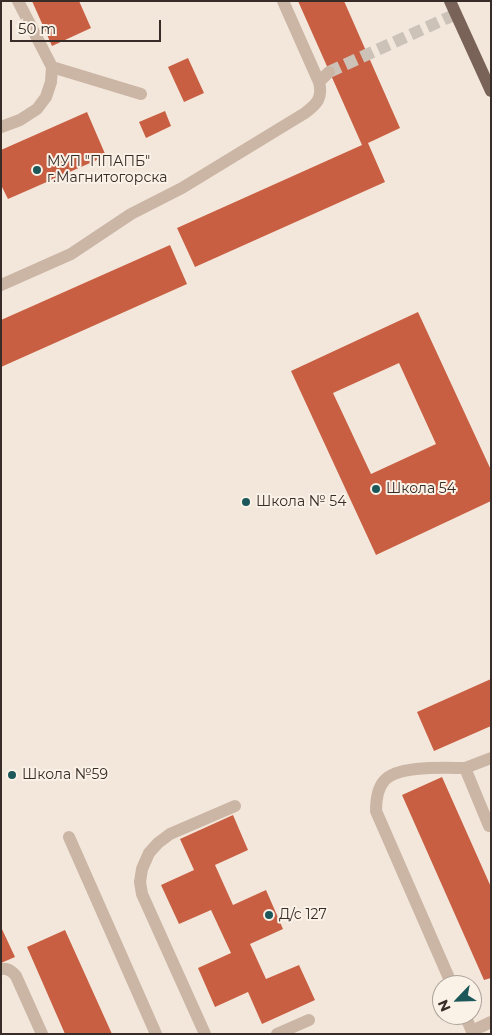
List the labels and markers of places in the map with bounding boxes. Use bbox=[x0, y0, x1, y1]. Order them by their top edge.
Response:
place label: МУП "ППАПБ" г.Магнитогорска bbox=[47, 154, 167, 186]
marker: МУП "ППАПБ" г.Магнитогорска bbox=[31, 164, 43, 176]
place label: Школа 54 bbox=[386, 481, 456, 497]
marker: Школа 54 bbox=[370, 483, 382, 495]
place label: Школа № 54 bbox=[256, 494, 346, 510]
marker: Школа № 54 bbox=[240, 496, 252, 508]
place label: Школа №59 bbox=[22, 767, 108, 783]
marker: Школа №59 bbox=[6, 769, 18, 781]
place label: Д/с 127 bbox=[279, 907, 327, 923]
marker: Д/с 127 bbox=[263, 909, 275, 921]

